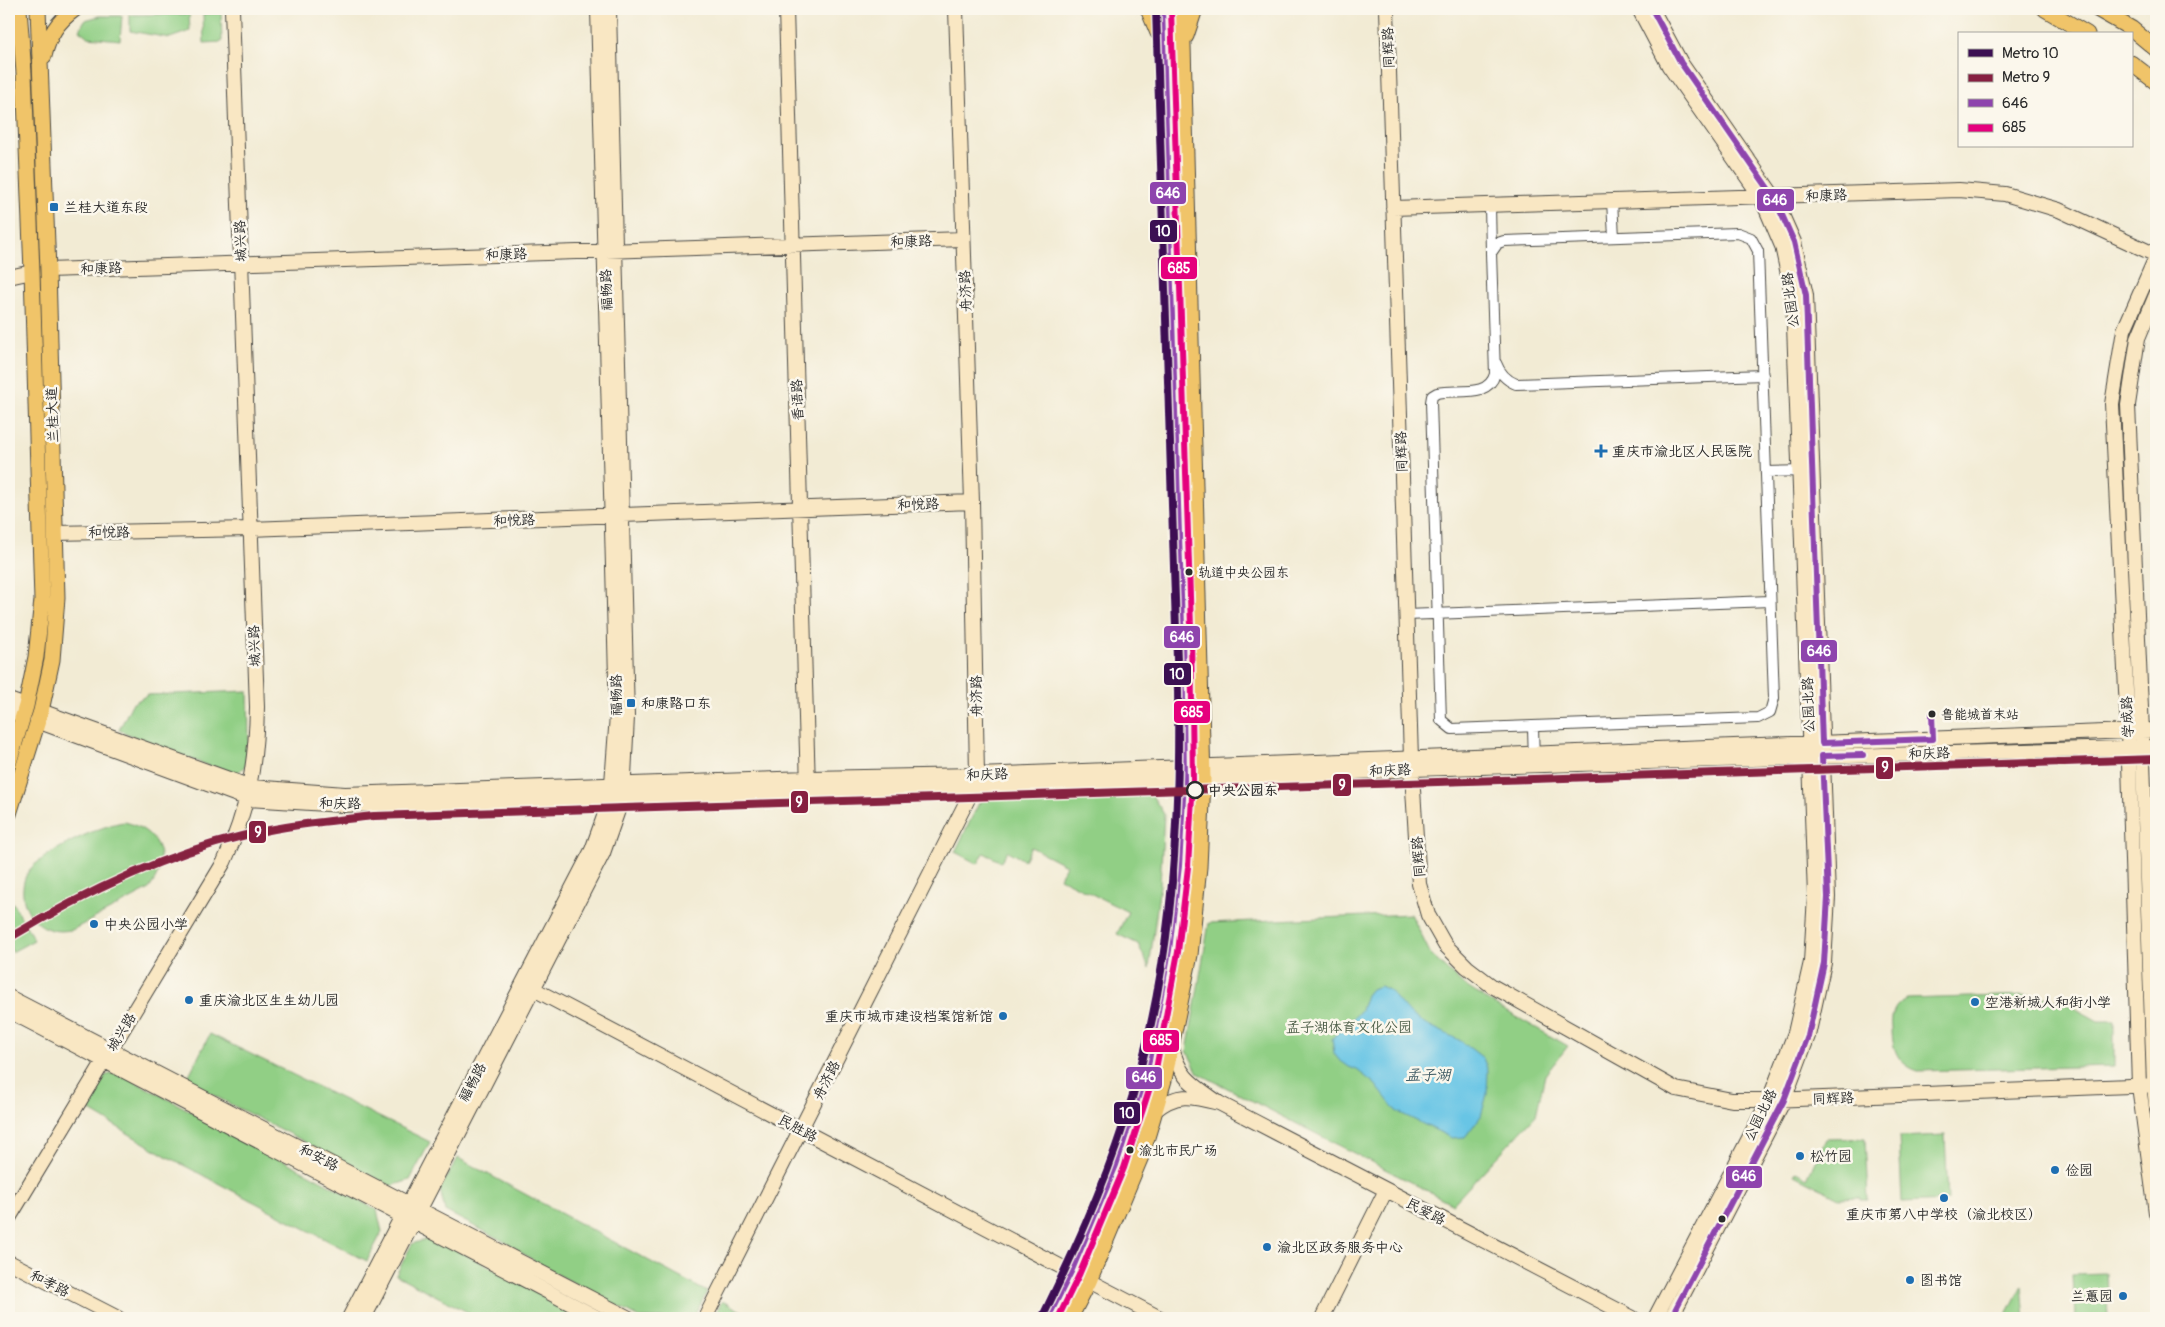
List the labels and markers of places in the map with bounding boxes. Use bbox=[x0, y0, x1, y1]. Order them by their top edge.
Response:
place label: 兰桂大道东段 bbox=[64, 199, 148, 216]
marker: 兰桂大道东段 bbox=[48, 201, 60, 213]
place label: 重庆市渝北区人民医院 bbox=[1612, 443, 1752, 460]
marker: 重庆市渝北区人民医院 bbox=[1594, 444, 1608, 458]
place label: 轨道中央公园东 bbox=[1198, 565, 1289, 581]
marker: 轨道中央公园东 bbox=[1184, 567, 1194, 577]
place label: 和康路口东 bbox=[641, 695, 711, 712]
marker: 和康路口东 bbox=[625, 697, 637, 709]
place label: 鲁能城首末站 bbox=[1941, 707, 2019, 723]
marker: 鲁能城首末站 bbox=[1927, 709, 1937, 719]
marker: 中央公园东 bbox=[1186, 781, 1204, 799]
place label: 中央公园东 bbox=[1208, 782, 1278, 799]
place label: 中央公园小学 bbox=[104, 916, 188, 933]
marker: 中央公园小学 bbox=[88, 918, 100, 930]
place label: 重庆渝北区生生幼儿园 bbox=[199, 992, 339, 1009]
marker: 重庆渝北区生生幼儿园 bbox=[183, 994, 195, 1006]
place label: 空港新城人和街小学 bbox=[1985, 994, 2111, 1011]
marker: 空港新城人和街小学 bbox=[1969, 996, 1981, 1008]
place label: 重庆市城市建设档案馆新馆 bbox=[825, 1008, 993, 1025]
marker: 重庆市城市建设档案馆新馆 bbox=[997, 1010, 1009, 1022]
place label: 渝北市民广场 bbox=[1139, 1143, 1217, 1159]
marker: 渝北市民广场 bbox=[1125, 1145, 1135, 1155]
place label: 松竹园 bbox=[1810, 1148, 1852, 1165]
marker: 松竹园 bbox=[1794, 1150, 1806, 1162]
place label: 俭园 bbox=[2065, 1162, 2093, 1179]
marker: 俭园 bbox=[2049, 1164, 2061, 1176]
marker: 重庆市第八中学校（渝北校区） bbox=[1938, 1192, 1950, 1204]
place label: 重庆市第八中学校（渝北校区） bbox=[1846, 1206, 2042, 1223]
unlabelled marker bbox=[1717, 1214, 1727, 1224]
place label: 渝北区政务服务中心 bbox=[1277, 1239, 1403, 1256]
marker: 渝北区政务服务中心 bbox=[1261, 1241, 1273, 1253]
place label: 图书馆 bbox=[1920, 1272, 1962, 1289]
marker: 图书馆 bbox=[1904, 1274, 1916, 1286]
place label: 兰蕙园 bbox=[2071, 1288, 2113, 1305]
marker: 兰蕙园 bbox=[2117, 1290, 2129, 1302]

